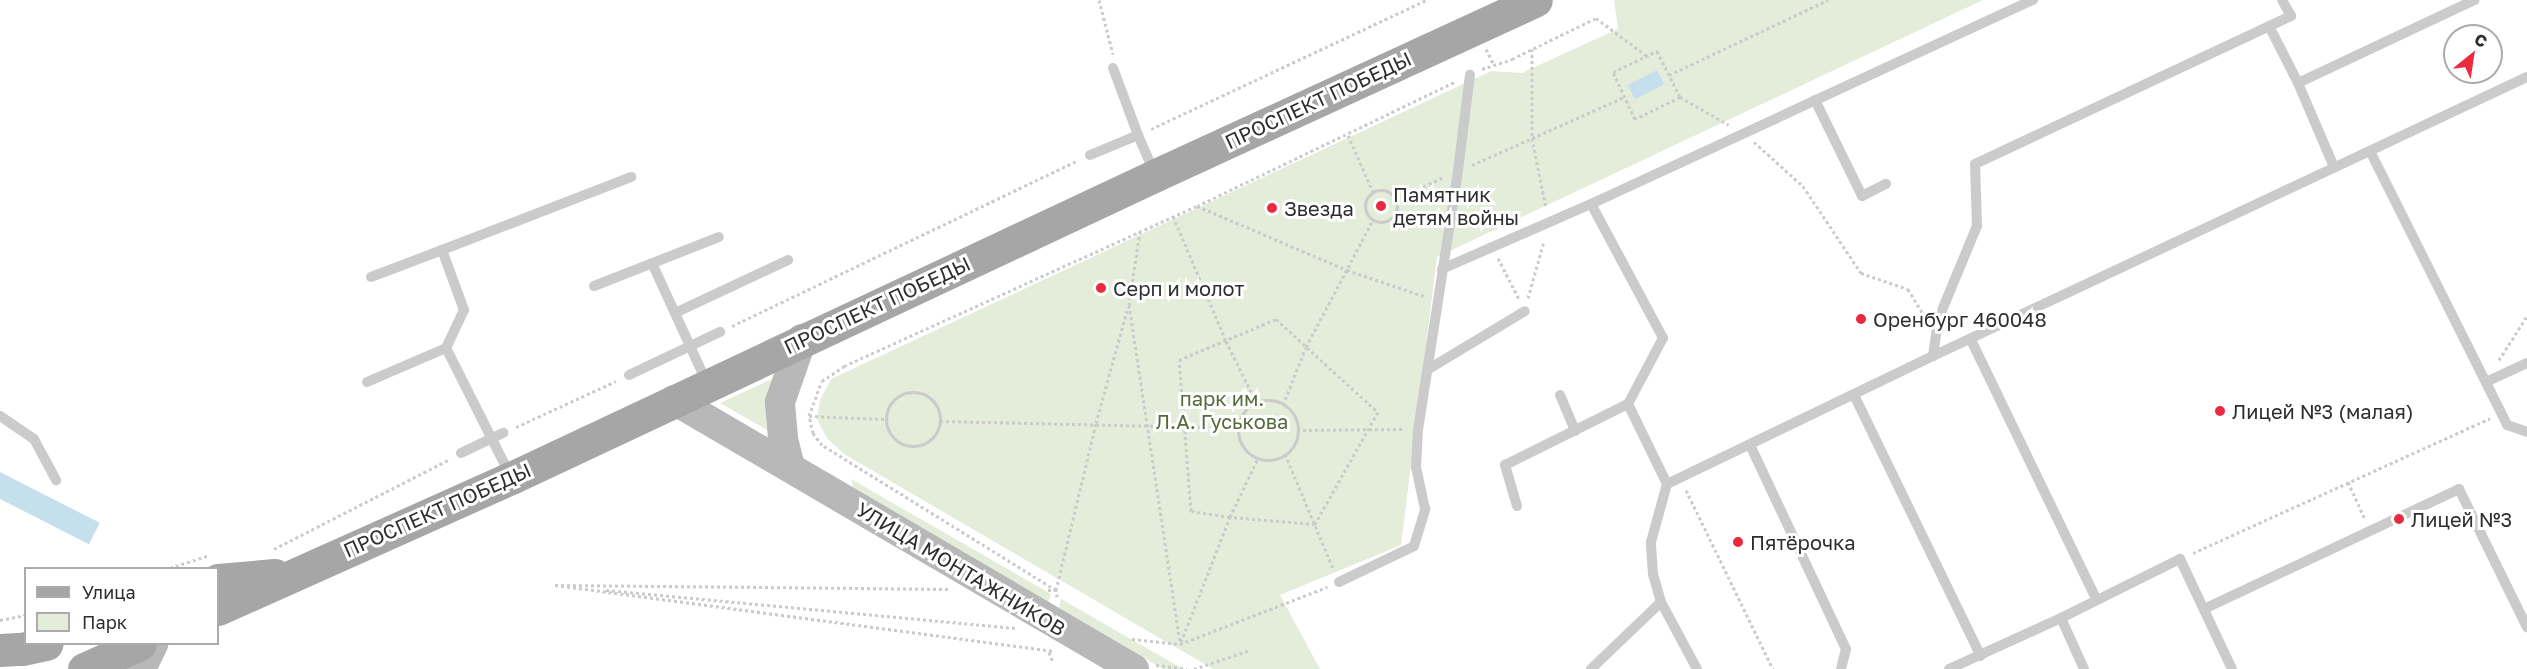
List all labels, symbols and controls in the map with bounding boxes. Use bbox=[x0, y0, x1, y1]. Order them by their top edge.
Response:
north arrow bbox=[2443, 24, 2503, 84]
text: С bbox=[2471, 29, 2491, 52]
street label: ПРОСПЕКТ ПОБЕДЫ bbox=[1221, 46, 1415, 154]
place label: Памятник детям войны bbox=[1393, 183, 1519, 230]
place label: Звезда bbox=[1284, 196, 1354, 220]
marker: Памятник детям войны bbox=[1374, 199, 1388, 213]
marker: Звезда bbox=[1265, 201, 1279, 215]
street label: ПРОСПЕКТ ПОБЕДЫ bbox=[780, 251, 974, 359]
place label: Серп и молот bbox=[1113, 276, 1244, 300]
marker: Серп и молот bbox=[1094, 281, 1108, 295]
place label: Оренбург 460048 bbox=[1873, 307, 2047, 331]
marker: Оренбург 460048 bbox=[1854, 312, 1868, 326]
park label: парк им. Л.А. Гуськова bbox=[1156, 387, 1288, 434]
place label: Лицей №3 (малая) bbox=[2232, 399, 2414, 423]
marker: Лицей №3 (малая) bbox=[2213, 404, 2227, 418]
street label: ПРОСПЕКТ ПОБЕДЫ bbox=[339, 458, 535, 562]
street label: УЛИЦА МОНТАЖНИКОВ bbox=[852, 497, 1070, 641]
place label: Лицей №3 bbox=[2411, 507, 2512, 531]
marker: Лицей №3 bbox=[2392, 512, 2406, 526]
place label: Пятёрочка bbox=[1750, 530, 1856, 554]
marker: Пятёрочка bbox=[1731, 535, 1745, 549]
legend bbox=[24, 567, 219, 645]
text: Улица bbox=[82, 581, 136, 603]
text: Парк bbox=[82, 611, 127, 633]

